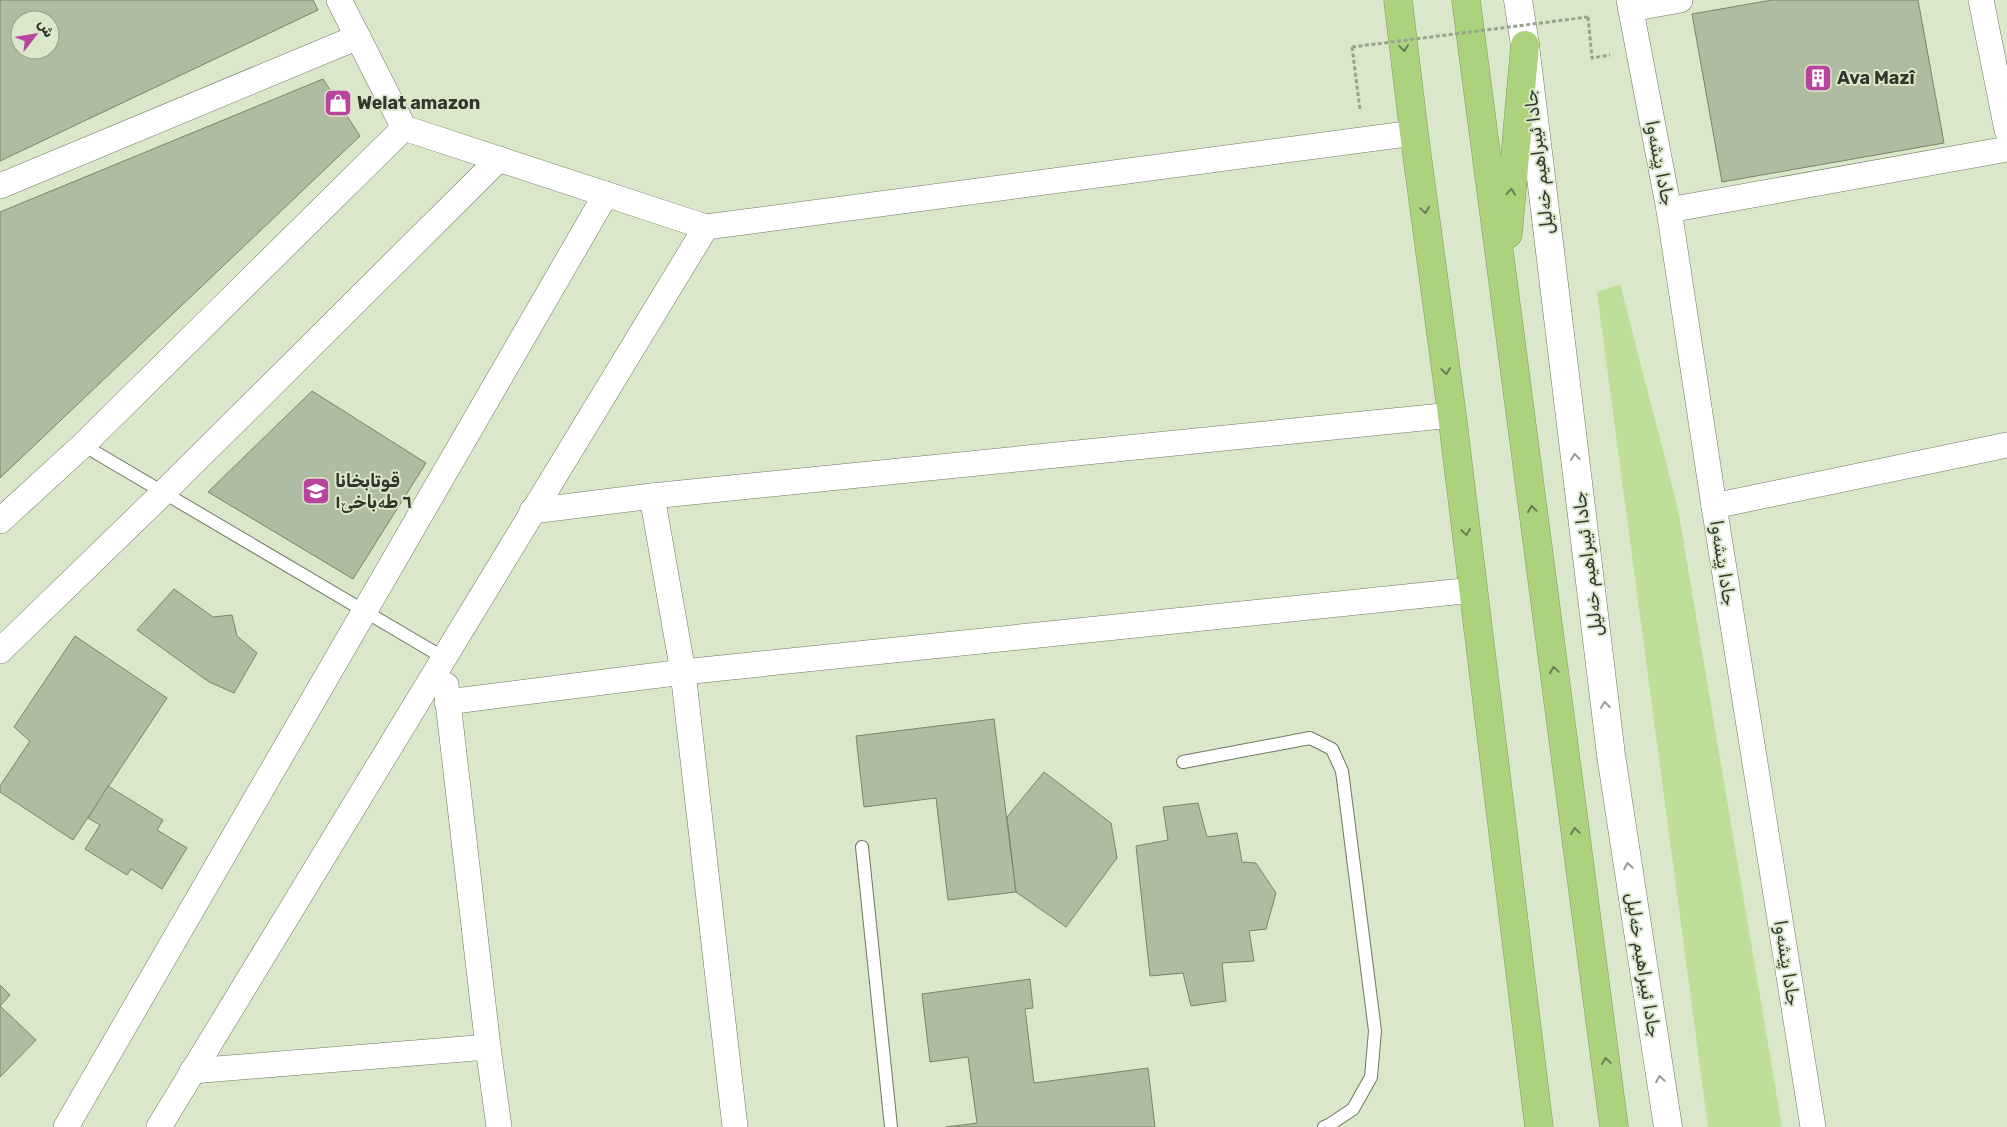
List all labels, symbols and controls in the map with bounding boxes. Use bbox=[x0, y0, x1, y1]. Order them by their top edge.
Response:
north arrow bbox=[10, 10, 60, 60]
text: ش bbox=[34, 17, 58, 41]
one-way arrow bbox=[1398, 45, 1409, 53]
building icon: Ava Mazî bbox=[1803, 63, 1833, 93]
place label: Ava Mazî bbox=[1837, 67, 1915, 89]
shop icon: Welat amazon bbox=[323, 88, 353, 118]
street label: جادا ئیبراهیم خەلیل bbox=[1519, 88, 1560, 236]
place label: Welat amazon bbox=[357, 92, 480, 114]
street label: جادا پێشەوا bbox=[1640, 118, 1679, 208]
one-way arrow bbox=[1505, 188, 1516, 196]
one-way arrow bbox=[1419, 205, 1429, 214]
one-way arrow bbox=[1440, 367, 1451, 375]
one-way arrow bbox=[1570, 453, 1581, 461]
place label: قوتابخانا ۱٦ طەباخێ bbox=[335, 470, 412, 513]
school or university icon: قوتابخانا ۱٦ طەباخێ bbox=[301, 476, 331, 506]
street label: جادا ئیبراهیم خەلیل bbox=[1568, 490, 1609, 638]
one-way arrow bbox=[1527, 504, 1538, 512]
street label: جادا پێشەوا bbox=[1704, 519, 1741, 608]
one-way arrow bbox=[1460, 528, 1471, 536]
one-way arrow bbox=[1549, 665, 1559, 674]
one-way arrow bbox=[1600, 701, 1611, 709]
one-way arrow bbox=[1570, 827, 1581, 835]
one-way arrow bbox=[1623, 862, 1634, 870]
street label: جادا ئیبراهیم خەلیل bbox=[1620, 891, 1665, 1039]
street label: جادا پێشەوا bbox=[1768, 919, 1805, 1008]
one-way arrow bbox=[1601, 1057, 1612, 1065]
one-way arrow bbox=[1656, 1074, 1666, 1083]

